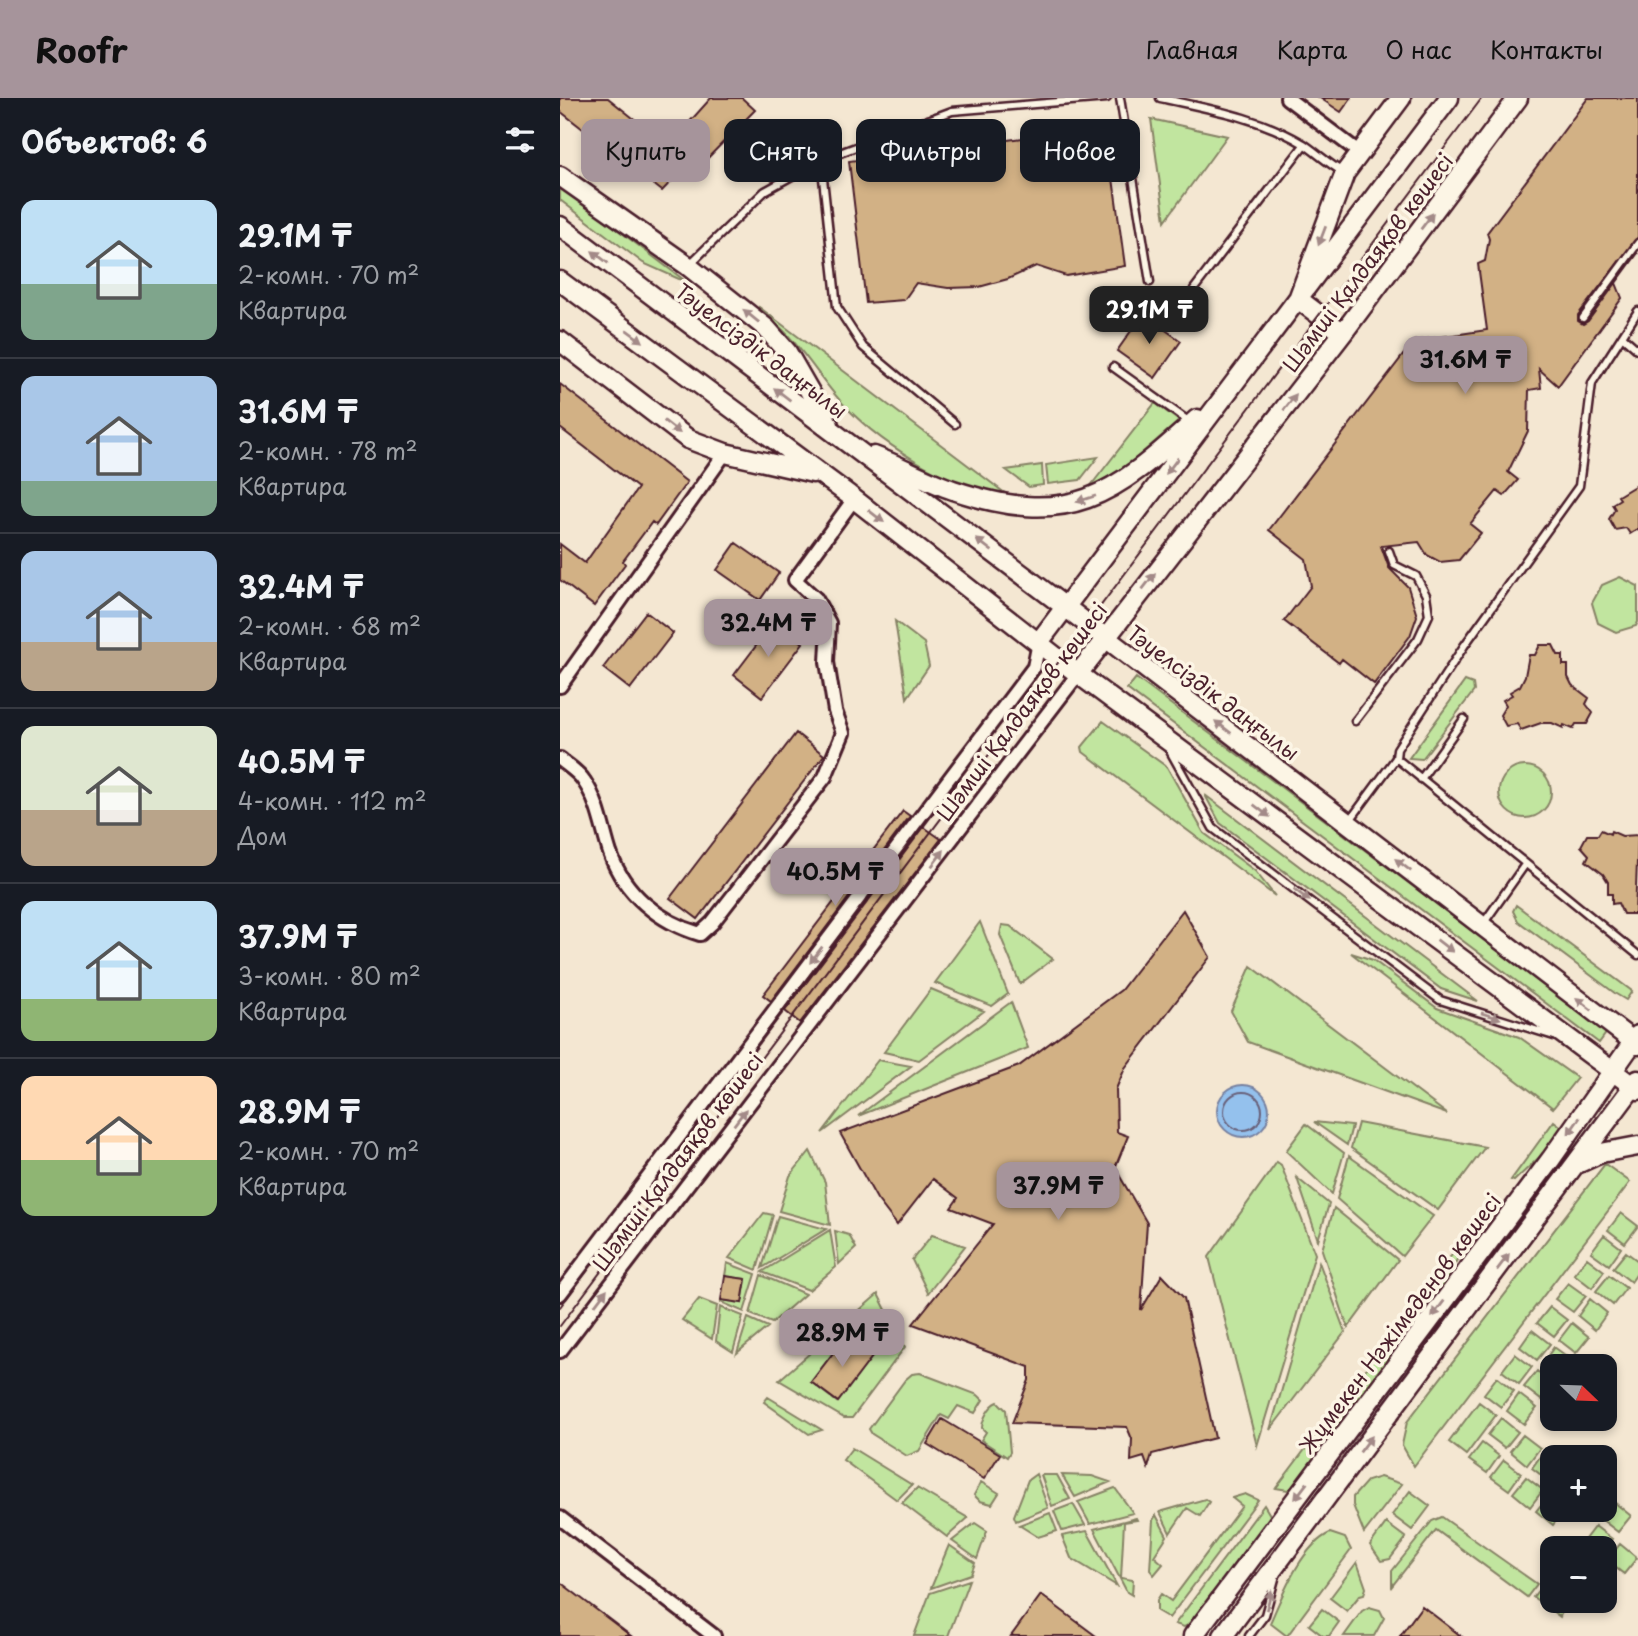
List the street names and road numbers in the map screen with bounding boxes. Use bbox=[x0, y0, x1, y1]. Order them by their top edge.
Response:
street label: Шәмші Қалдаяқов көшесі bbox=[1274, 146, 1460, 378]
street label: Тәуелсіздік даңғылы bbox=[669, 275, 855, 425]
street label: Шәмші Қалдаяқов көшесі bbox=[928, 595, 1114, 827]
street label: Тәуелсіздік даңғылы bbox=[1121, 617, 1307, 767]
street label: Шәмші Қалдаяқов көшесі bbox=[584, 1045, 770, 1277]
street label: Жұмекен Нәжімеденов көшесі bbox=[1290, 1186, 1508, 1460]

